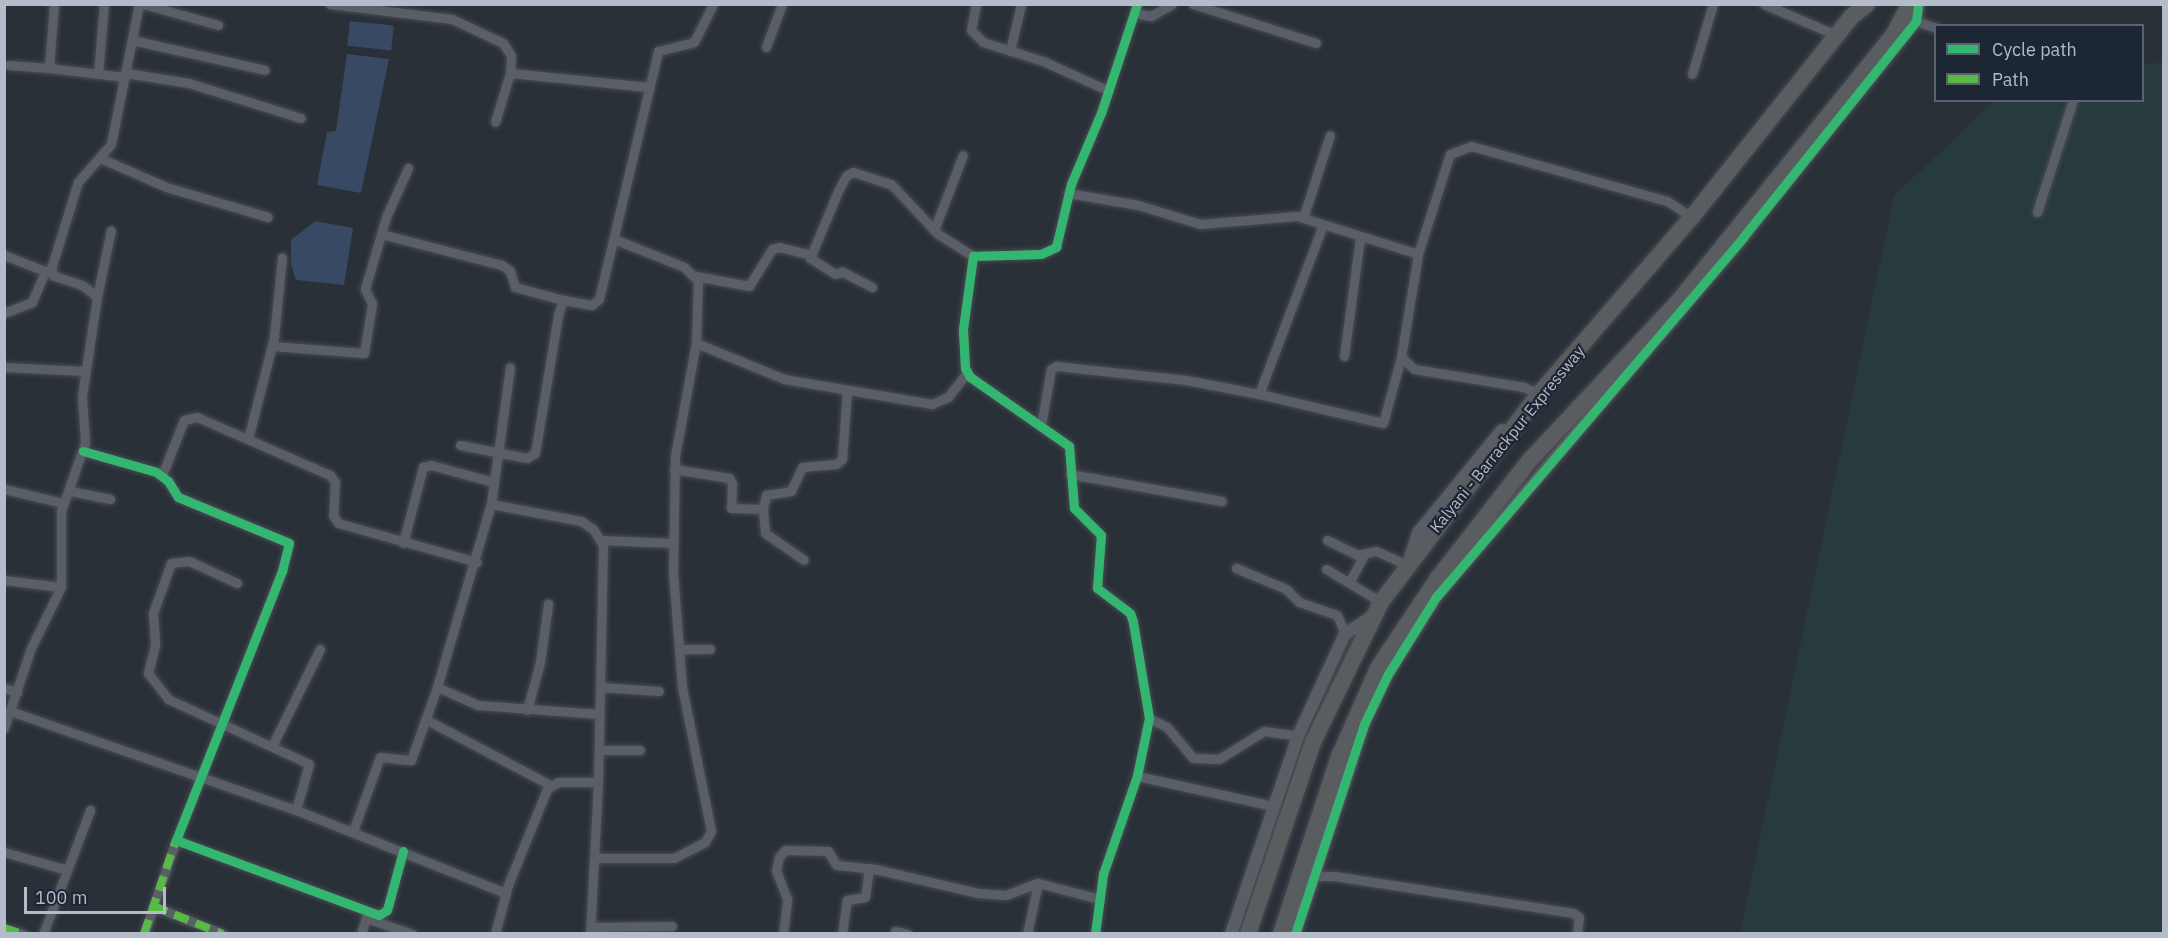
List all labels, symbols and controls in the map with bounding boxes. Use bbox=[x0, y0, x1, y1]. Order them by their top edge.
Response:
legend bbox=[1934, 24, 2144, 102]
text: Cycle path bbox=[1992, 38, 2077, 61]
text: Path bbox=[1992, 68, 2029, 91]
street label: Kalyani - Barrackpur Expressway bbox=[1426, 342, 1588, 536]
scale bar bbox=[27, 875, 170, 913]
text: 100 m bbox=[35, 886, 87, 909]

